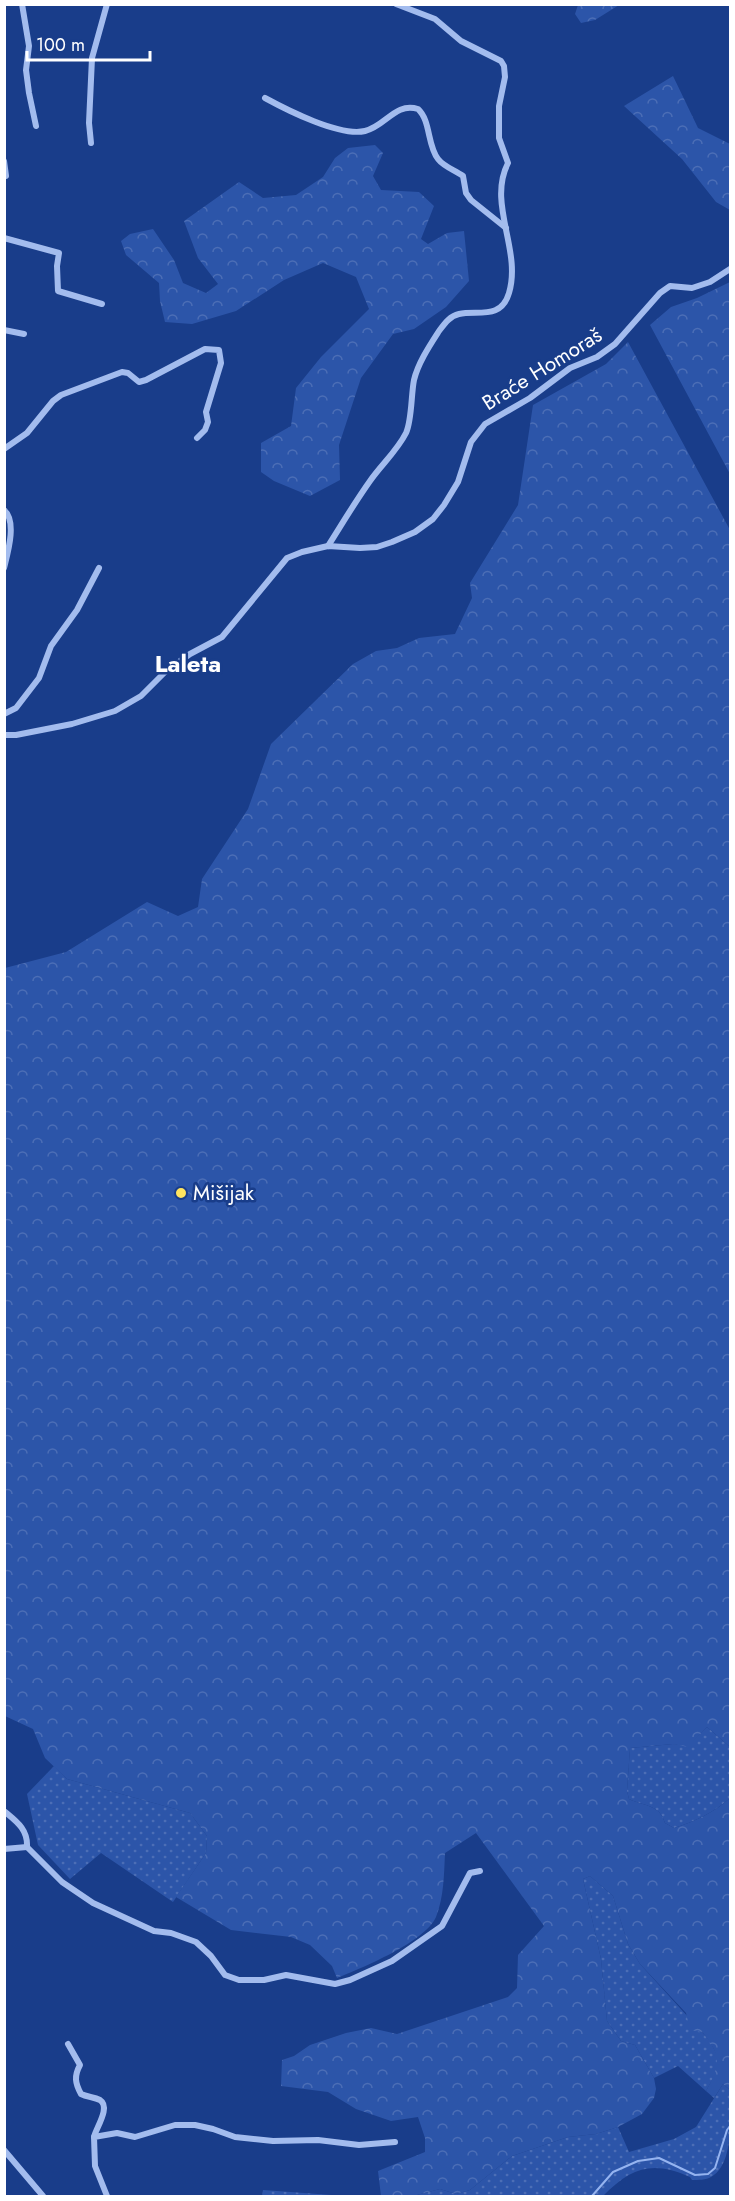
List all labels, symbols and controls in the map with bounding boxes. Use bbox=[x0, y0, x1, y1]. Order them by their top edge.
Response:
scale bar bbox=[27, 24, 150, 62]
text: 100 m bbox=[36, 32, 85, 58]
street label: Braće Homoraš bbox=[476, 320, 608, 418]
district label: Laleta bbox=[155, 646, 221, 681]
place label: Mišijak bbox=[193, 1178, 255, 1208]
marker: Mišijak bbox=[174, 1186, 188, 1200]

